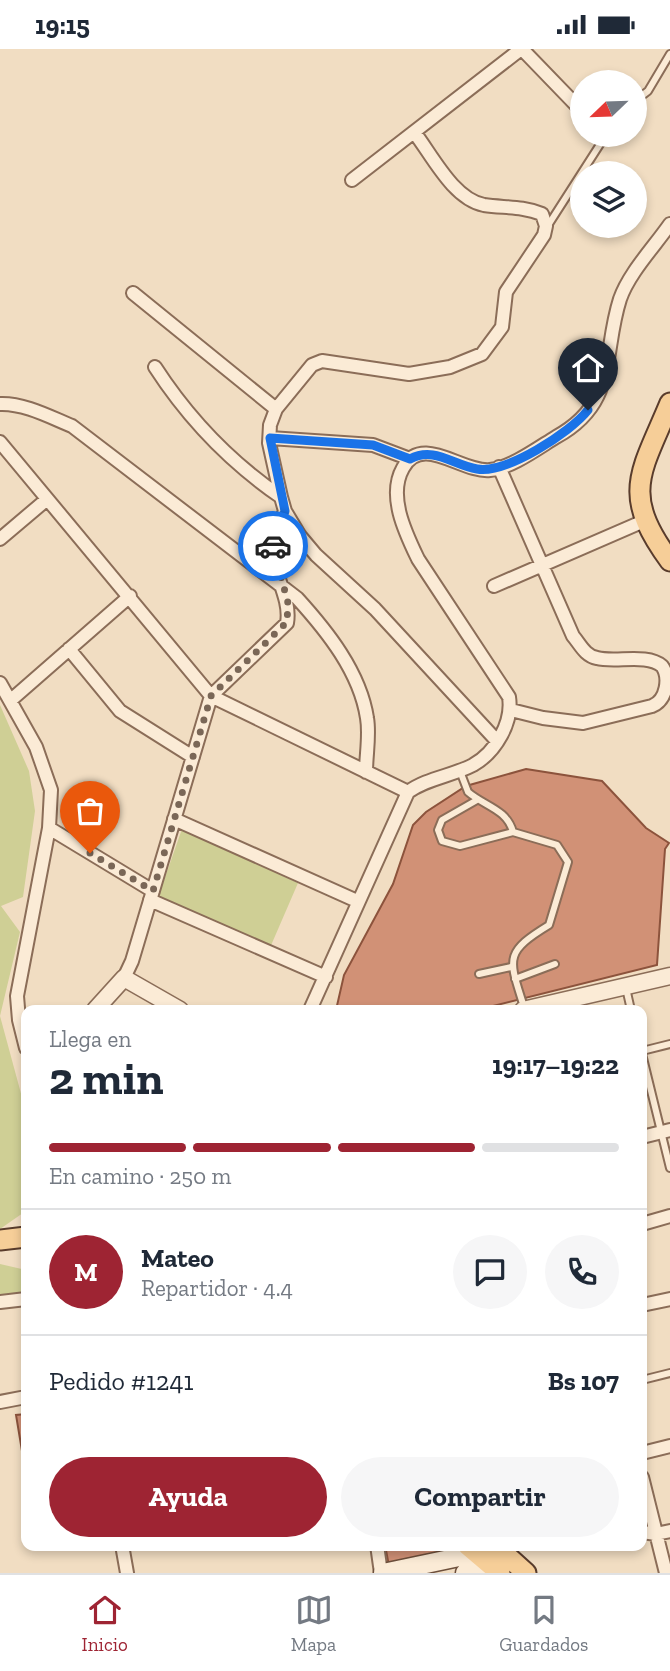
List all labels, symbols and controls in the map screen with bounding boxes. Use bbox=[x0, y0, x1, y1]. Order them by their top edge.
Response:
text: 19:15 bbox=[35, 9, 90, 41]
north arrow bbox=[570, 70, 648, 147]
map controls bbox=[570, 70, 647, 238]
button: layers bbox=[570, 161, 647, 238]
pin bbox=[558, 338, 618, 410]
icon: home bbox=[569, 349, 607, 387]
courier bbox=[238, 511, 308, 581]
icon: car bbox=[254, 527, 292, 565]
pin bbox=[60, 781, 120, 853]
icon: bag bbox=[71, 792, 109, 830]
text: Llega en bbox=[49, 1025, 131, 1053]
text: 19:17–19:22 bbox=[492, 1049, 619, 1081]
text: 2 min bbox=[49, 1051, 164, 1106]
text: En camino · 250 m bbox=[49, 1162, 231, 1190]
button: chat bbox=[453, 1235, 527, 1309]
button: phone bbox=[545, 1235, 619, 1309]
text: Mateo bbox=[141, 1242, 214, 1274]
text: M bbox=[74, 1256, 98, 1288]
text: Repartidor · 4.4 bbox=[141, 1274, 293, 1302]
text: Pedido #1241 bbox=[49, 1365, 193, 1397]
text: Bs 107 bbox=[548, 1365, 619, 1397]
button: Ayuda bbox=[49, 1457, 327, 1537]
button: Compartir bbox=[341, 1457, 619, 1537]
tab: Inicio bbox=[82, 1591, 128, 1656]
tab: Mapa bbox=[291, 1591, 336, 1656]
tab: Guardados bbox=[499, 1591, 588, 1656]

